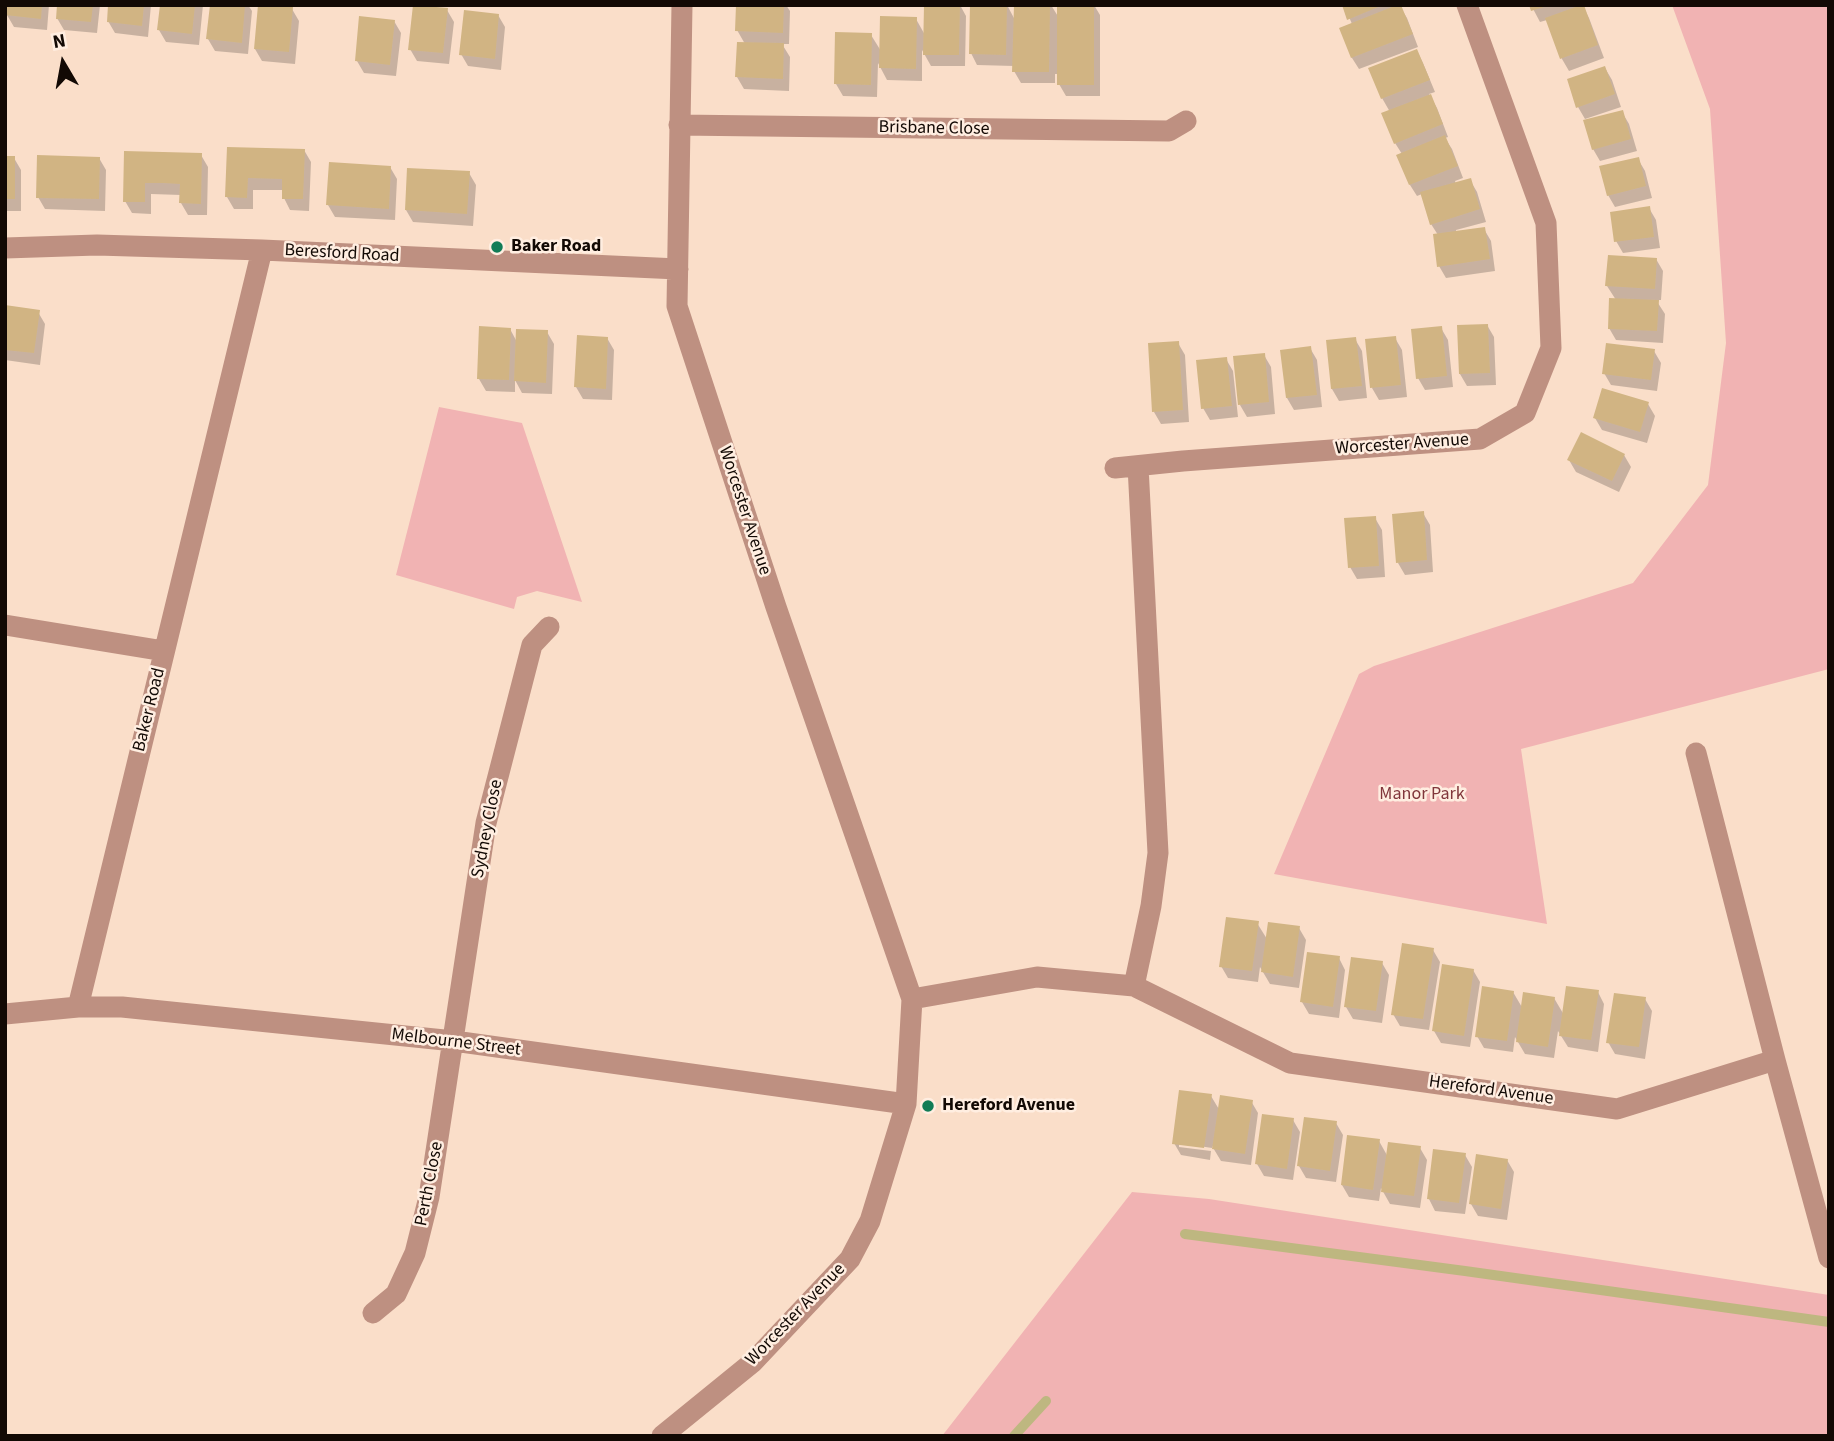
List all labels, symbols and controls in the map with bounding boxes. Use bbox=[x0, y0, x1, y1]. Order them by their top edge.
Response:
text: N bbox=[51, 27, 68, 56]
north arrow bbox=[28, 28, 98, 98]
street label: Brisbane Close bbox=[878, 117, 990, 141]
place label: Baker Road bbox=[511, 236, 601, 258]
marker: Baker Road bbox=[489, 239, 505, 255]
street label: Beresford Road bbox=[284, 240, 400, 268]
street label: Worcester Avenue bbox=[1334, 430, 1470, 460]
street label: Worcester Avenue bbox=[713, 444, 775, 578]
street label: Baker Road bbox=[129, 666, 171, 754]
street label: Sydney Close bbox=[468, 778, 508, 880]
park label: Manor Park bbox=[1379, 784, 1465, 806]
street label: Melbourne Street bbox=[390, 1024, 522, 1062]
street label: Hereford Avenue bbox=[1427, 1072, 1555, 1110]
place label: Hereford Avenue bbox=[942, 1095, 1075, 1117]
marker: Hereford Avenue bbox=[920, 1098, 936, 1114]
street label: Perth Close bbox=[411, 1140, 449, 1228]
street label: Worcester Avenue bbox=[742, 1259, 850, 1371]

